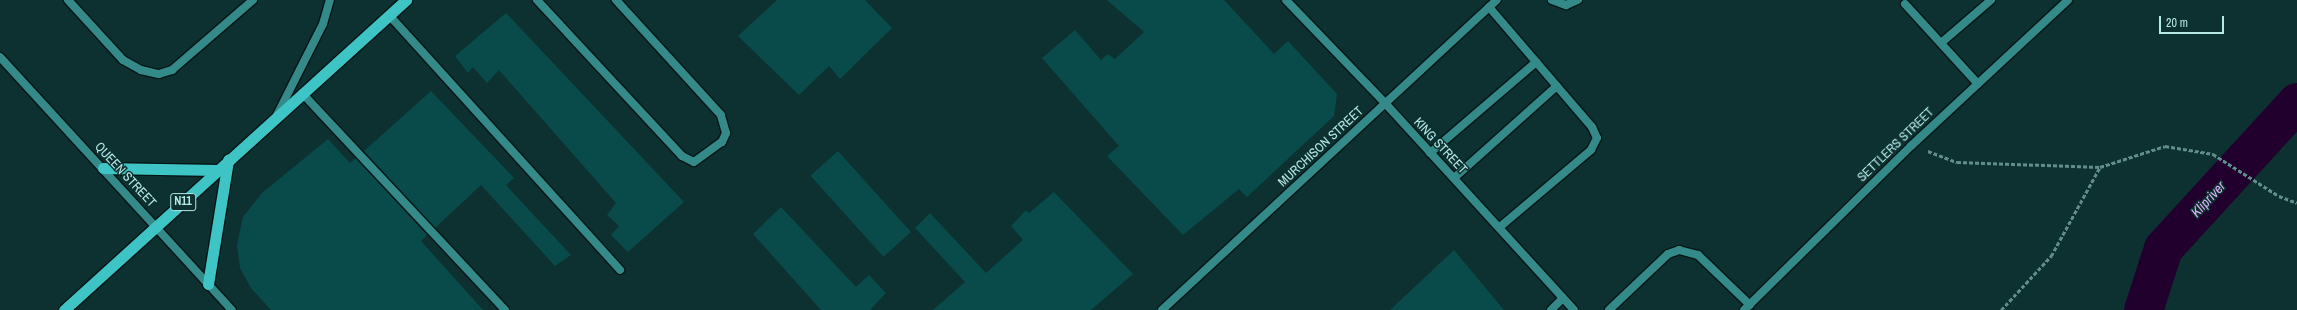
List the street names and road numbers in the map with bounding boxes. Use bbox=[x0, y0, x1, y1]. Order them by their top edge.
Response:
street label: MURCHISON STREET bbox=[1275, 104, 1367, 190]
street label: SETTLERS STREET bbox=[1855, 105, 1937, 185]
street label: KING STREET bbox=[1410, 115, 1470, 177]
street label: QUEEN STREET bbox=[91, 139, 159, 211]
road number: N11 bbox=[170, 192, 196, 212]

